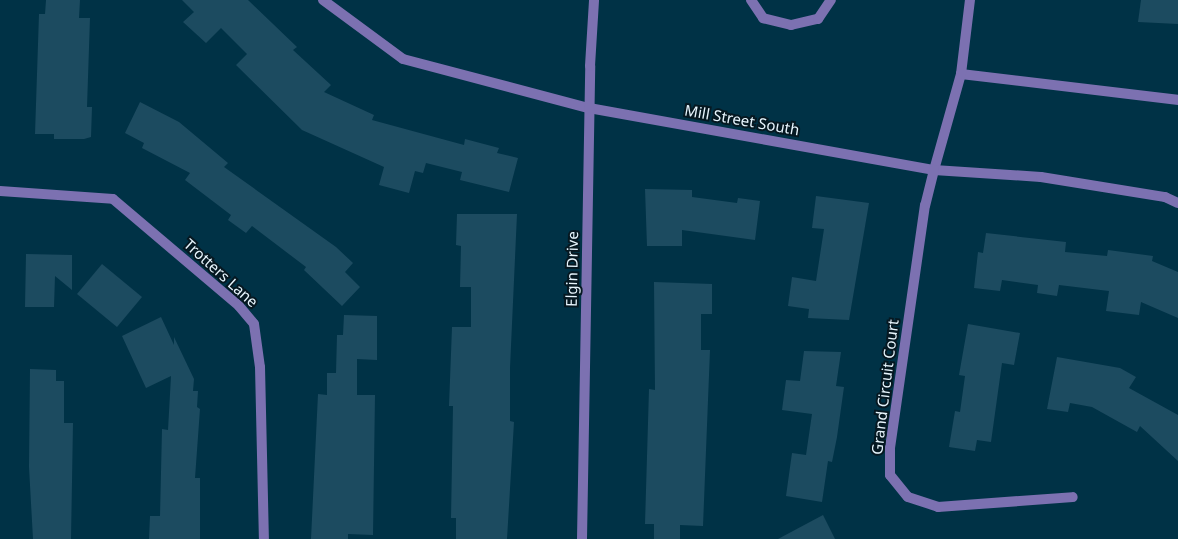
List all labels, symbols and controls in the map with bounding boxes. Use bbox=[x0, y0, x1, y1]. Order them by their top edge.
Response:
street label: Mill Street South bbox=[683, 101, 801, 139]
street label: Elgin Drive bbox=[562, 231, 582, 307]
street label: Trotters Lane bbox=[180, 235, 262, 311]
street label: Grand Circuit Court bbox=[868, 318, 902, 456]

